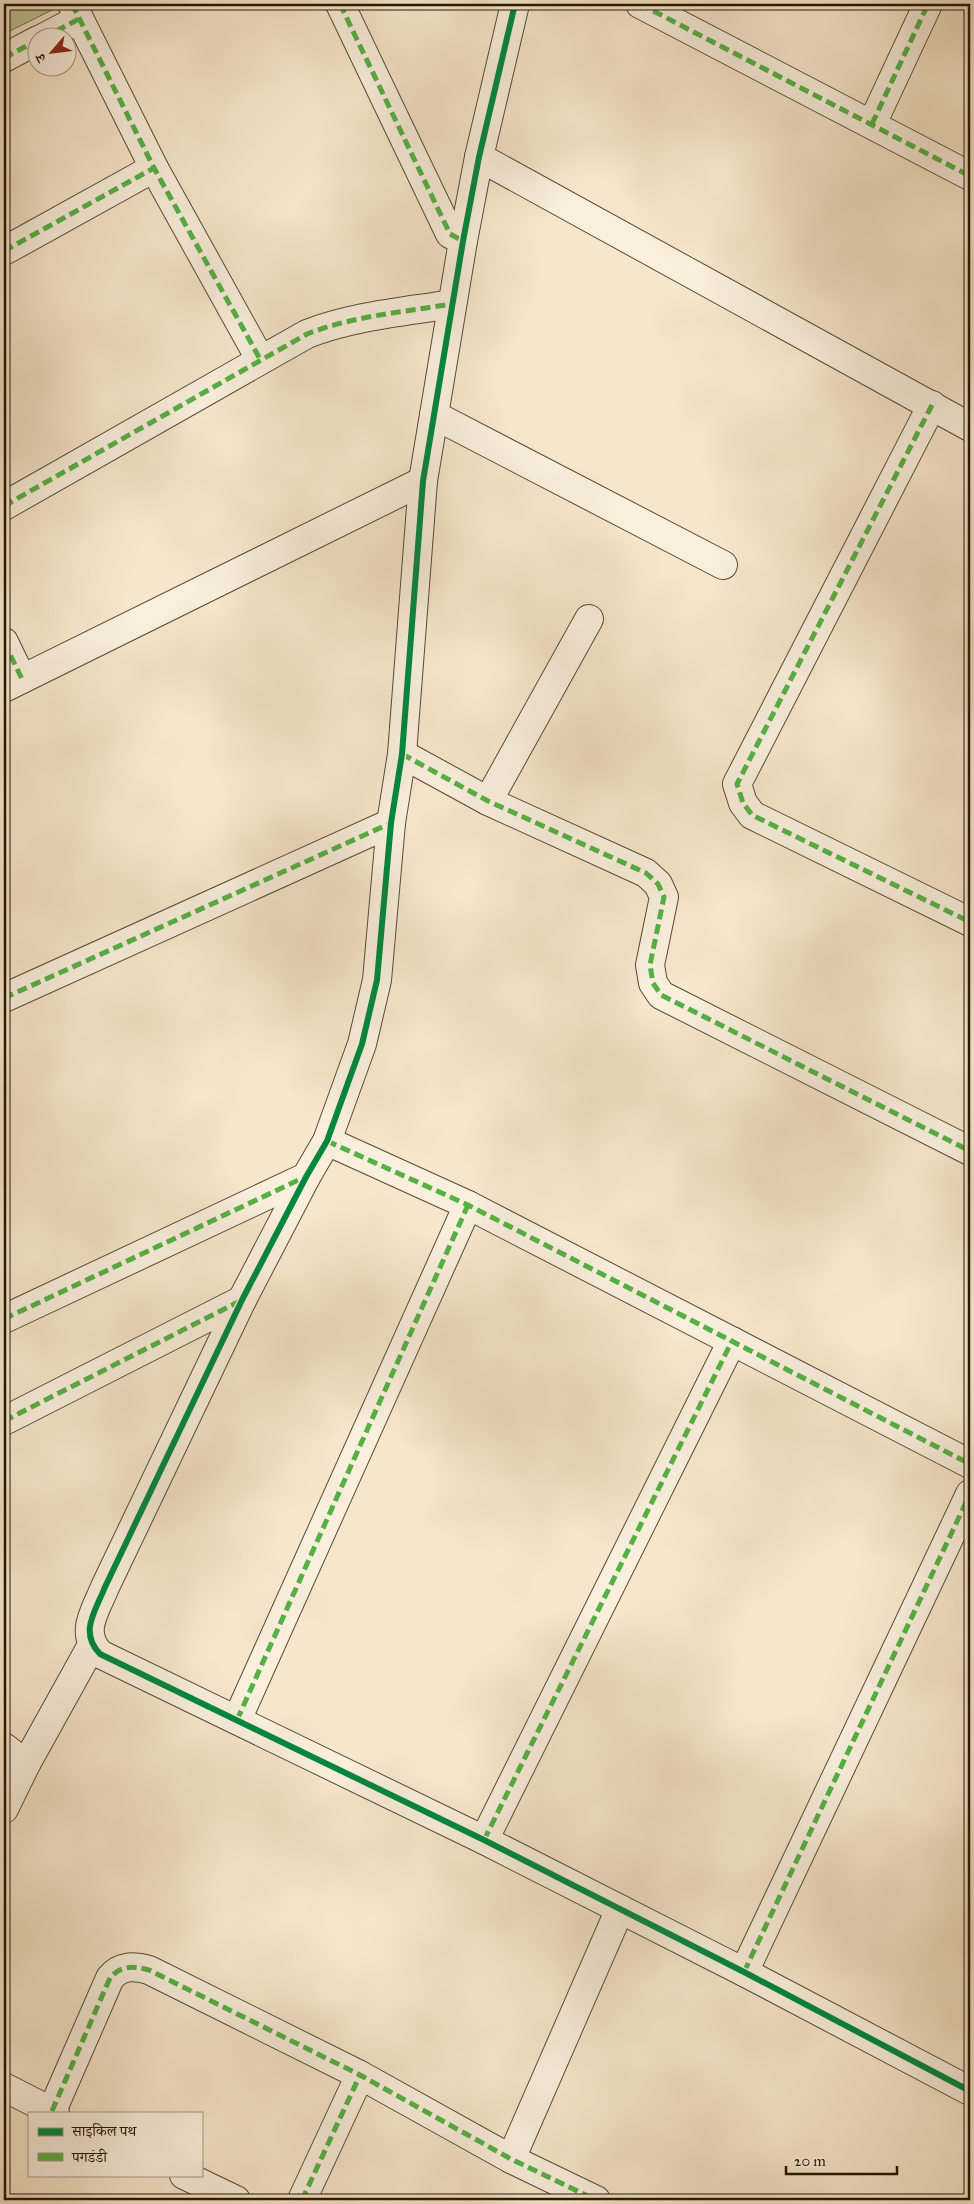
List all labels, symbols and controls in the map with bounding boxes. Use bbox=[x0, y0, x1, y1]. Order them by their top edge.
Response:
north arrow bbox=[28, 28, 78, 78]
text: उ bbox=[31, 50, 51, 66]
legend bbox=[28, 2112, 202, 2176]
text: साइकिल पथ bbox=[71, 2122, 137, 2140]
scale bar bbox=[786, 2144, 898, 2176]
text: पगडंडी bbox=[71, 2148, 108, 2166]
text: 20 m bbox=[794, 2152, 826, 2170]

